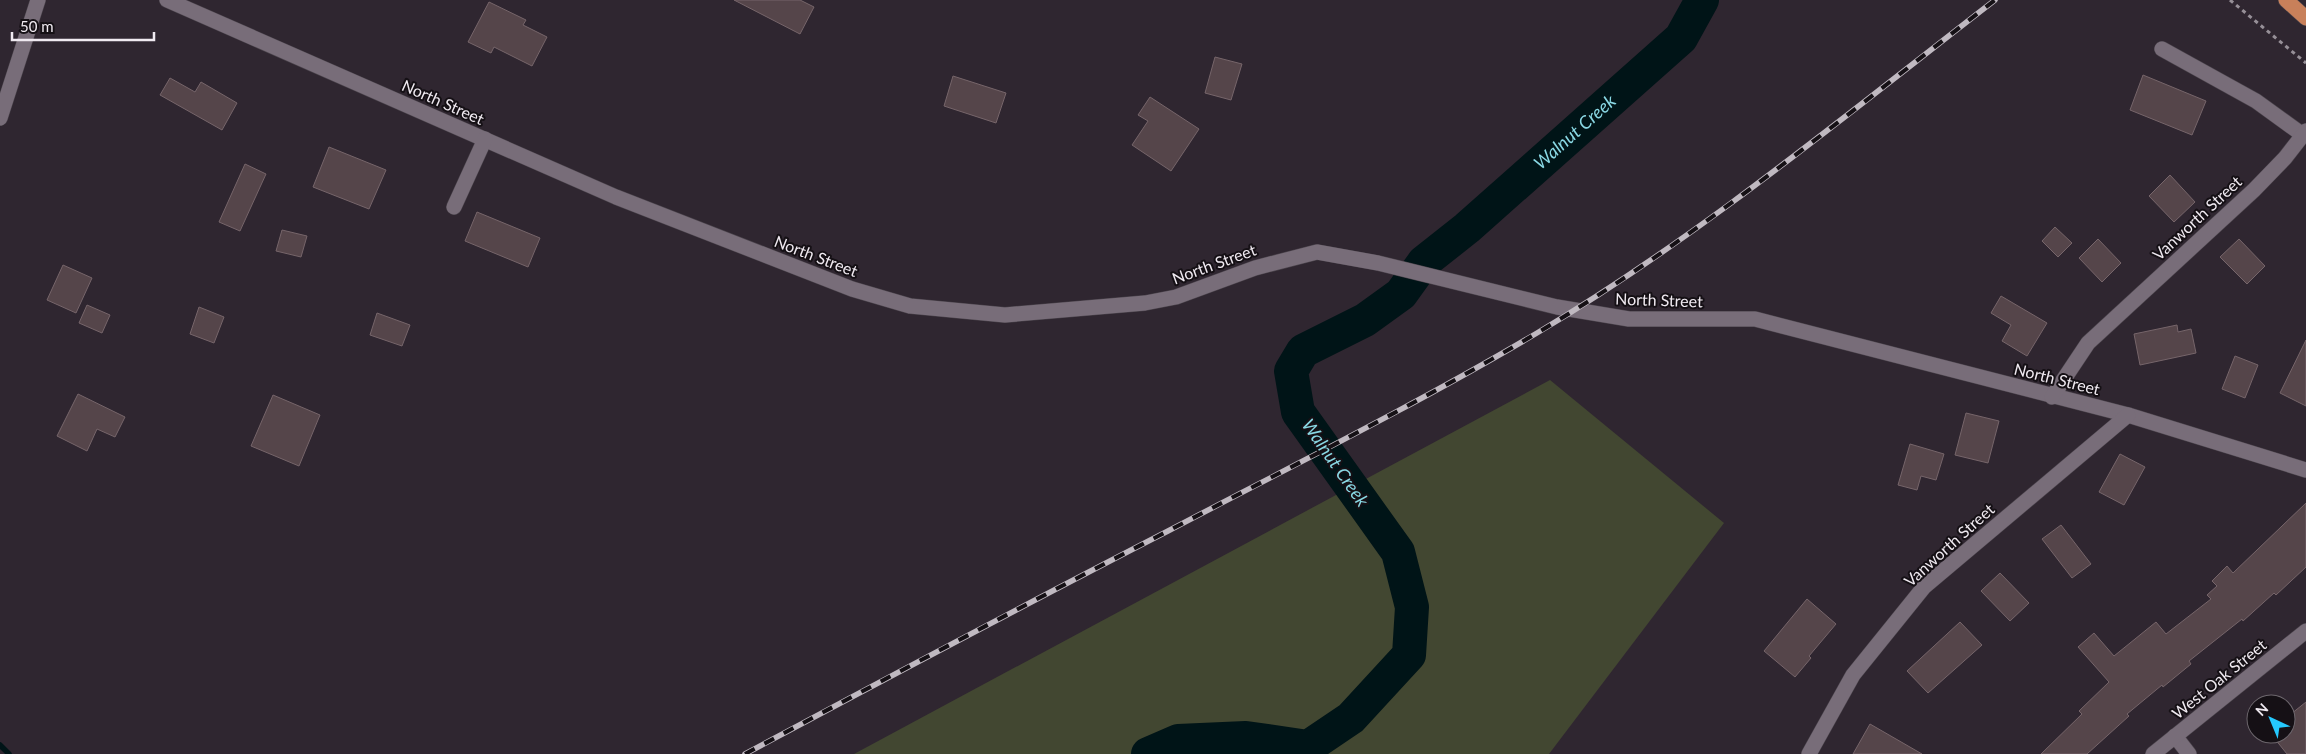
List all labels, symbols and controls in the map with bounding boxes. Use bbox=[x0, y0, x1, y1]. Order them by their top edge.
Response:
scale bar bbox=[12, 10, 155, 42]
text: 50 m bbox=[20, 17, 54, 35]
street label: North Street bbox=[399, 75, 487, 128]
water label: Walnut Creek bbox=[1529, 89, 1620, 173]
street label: Vanworth Street bbox=[2148, 171, 2245, 264]
street label: North Street bbox=[772, 231, 861, 280]
street label: North Street bbox=[1169, 240, 1259, 287]
street label: North Street bbox=[1615, 288, 1703, 311]
street label: North Street bbox=[2012, 359, 2102, 398]
water label: Walnut Creek bbox=[1298, 414, 1374, 511]
street label: Vanworth Street bbox=[1900, 499, 1998, 590]
street label: West Oak Street bbox=[2168, 635, 2270, 722]
north arrow bbox=[2246, 694, 2296, 744]
text: N bbox=[2252, 699, 2271, 719]

